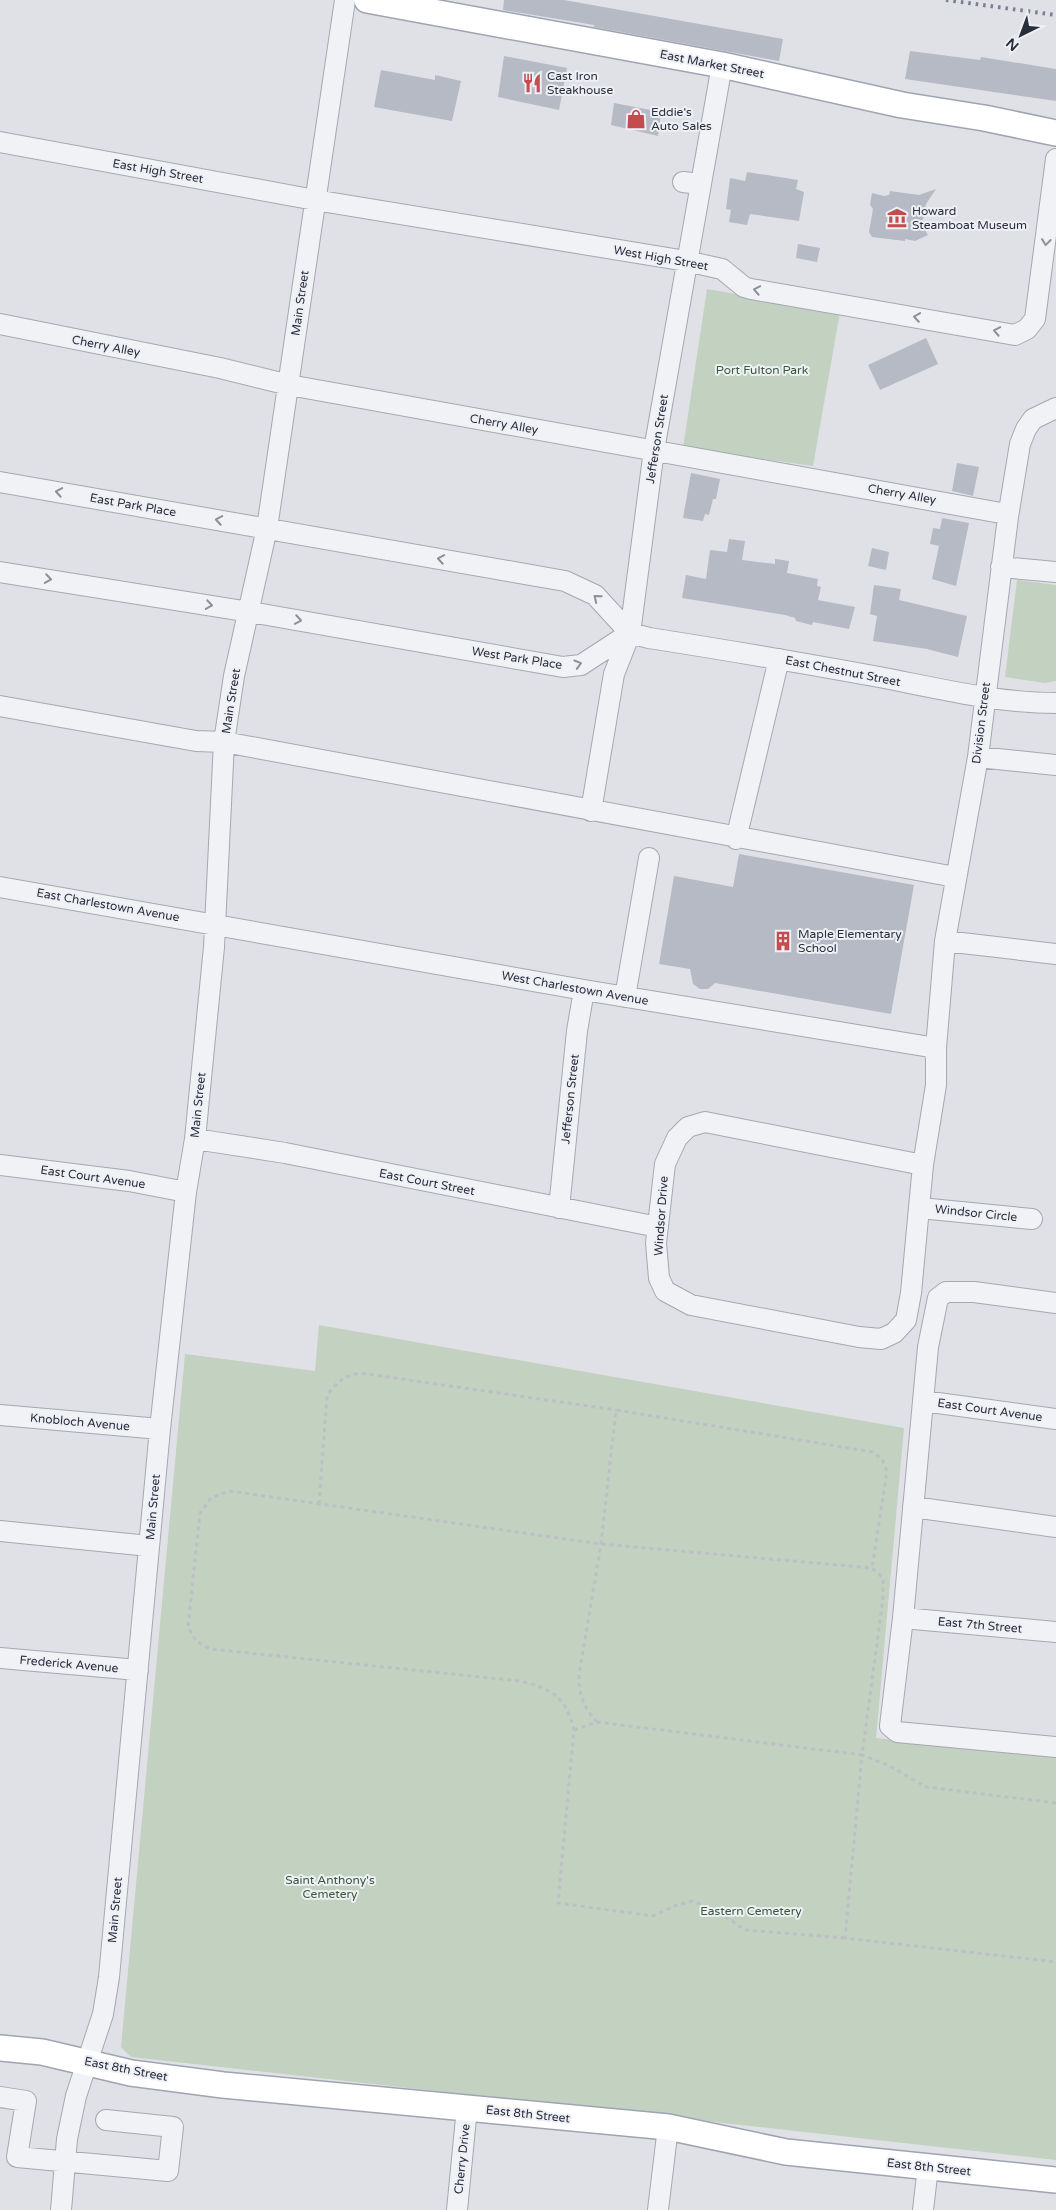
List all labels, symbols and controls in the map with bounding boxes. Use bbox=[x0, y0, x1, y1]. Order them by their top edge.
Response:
north arrow bbox=[996, 10, 1046, 60]
text: N bbox=[1003, 34, 1023, 54]
street label: East Market Street bbox=[659, 47, 766, 81]
place label: Cast Iron Steakhouse bbox=[547, 69, 613, 97]
restaurant icon: Cast Iron Steakhouse bbox=[521, 72, 543, 94]
place label: Eddie's Auto Sales bbox=[651, 105, 712, 133]
shop icon: Eddie's Auto Sales bbox=[625, 108, 647, 130]
street label: East High Street bbox=[111, 156, 205, 186]
place label: Howard Steamboat Museum bbox=[912, 204, 1027, 232]
museum icon: Howard Steamboat Museum bbox=[886, 207, 908, 229]
one-way arrow bbox=[1041, 238, 1051, 246]
street label: West High Street bbox=[612, 243, 710, 273]
street label: Main Street bbox=[288, 269, 312, 337]
one-way arrow bbox=[752, 285, 761, 295]
one-way arrow bbox=[913, 312, 921, 322]
one-way arrow bbox=[992, 326, 1001, 337]
street label: Cherry Alley bbox=[71, 333, 142, 360]
park label: Port Fulton Park bbox=[716, 363, 809, 377]
street label: Jefferson Street bbox=[643, 393, 671, 485]
street label: Cherry Alley bbox=[469, 411, 540, 437]
street label: Cherry Alley bbox=[867, 481, 938, 507]
one-way arrow bbox=[54, 488, 63, 498]
street label: East Park Place bbox=[89, 491, 177, 520]
one-way arrow bbox=[215, 515, 223, 525]
one-way arrow bbox=[436, 554, 445, 564]
one-way arrow bbox=[44, 574, 52, 584]
one-way arrow bbox=[593, 594, 602, 603]
one-way arrow bbox=[205, 599, 213, 610]
one-way arrow bbox=[294, 615, 302, 625]
street label: West Park Place bbox=[471, 644, 563, 672]
street label: East Chestnut Street bbox=[784, 653, 902, 689]
one-way arrow bbox=[573, 659, 582, 669]
street label: Main Street bbox=[219, 667, 243, 735]
street label: Division Street bbox=[969, 681, 993, 765]
street label: East Charlestown Avenue bbox=[35, 886, 181, 925]
place label: Maple Elementary School bbox=[798, 927, 902, 955]
building icon: Maple Elementary School bbox=[772, 930, 794, 952]
street label: West Charlestown Avenue bbox=[500, 968, 650, 1008]
street label: Jefferson Street bbox=[558, 1053, 582, 1145]
street label: Main Street bbox=[188, 1071, 208, 1139]
street label: East Court Avenue bbox=[40, 1163, 147, 1191]
street label: East Court Street bbox=[378, 1166, 476, 1198]
street label: Windsor Drive bbox=[651, 1175, 671, 1256]
street label: Windsor Circle bbox=[934, 1202, 1018, 1224]
street label: East Court Avenue bbox=[937, 1396, 1044, 1424]
street label: Knobloch Avenue bbox=[29, 1411, 131, 1433]
street label: Main Street bbox=[143, 1473, 163, 1541]
street label: East 7th Street bbox=[937, 1614, 1023, 1636]
street label: Frederick Avenue bbox=[19, 1653, 119, 1675]
park label: Saint Anthony's Cemetery bbox=[285, 1873, 375, 1901]
street label: Main Street bbox=[105, 1876, 125, 1944]
park label: Eastern Cemetery bbox=[700, 1904, 802, 1918]
street label: East 8th Street bbox=[83, 2054, 169, 2084]
street label: East 8th Street bbox=[485, 2103, 571, 2125]
street label: Cherry Drive bbox=[451, 2123, 473, 2195]
street label: East 8th Street bbox=[886, 2156, 972, 2178]

